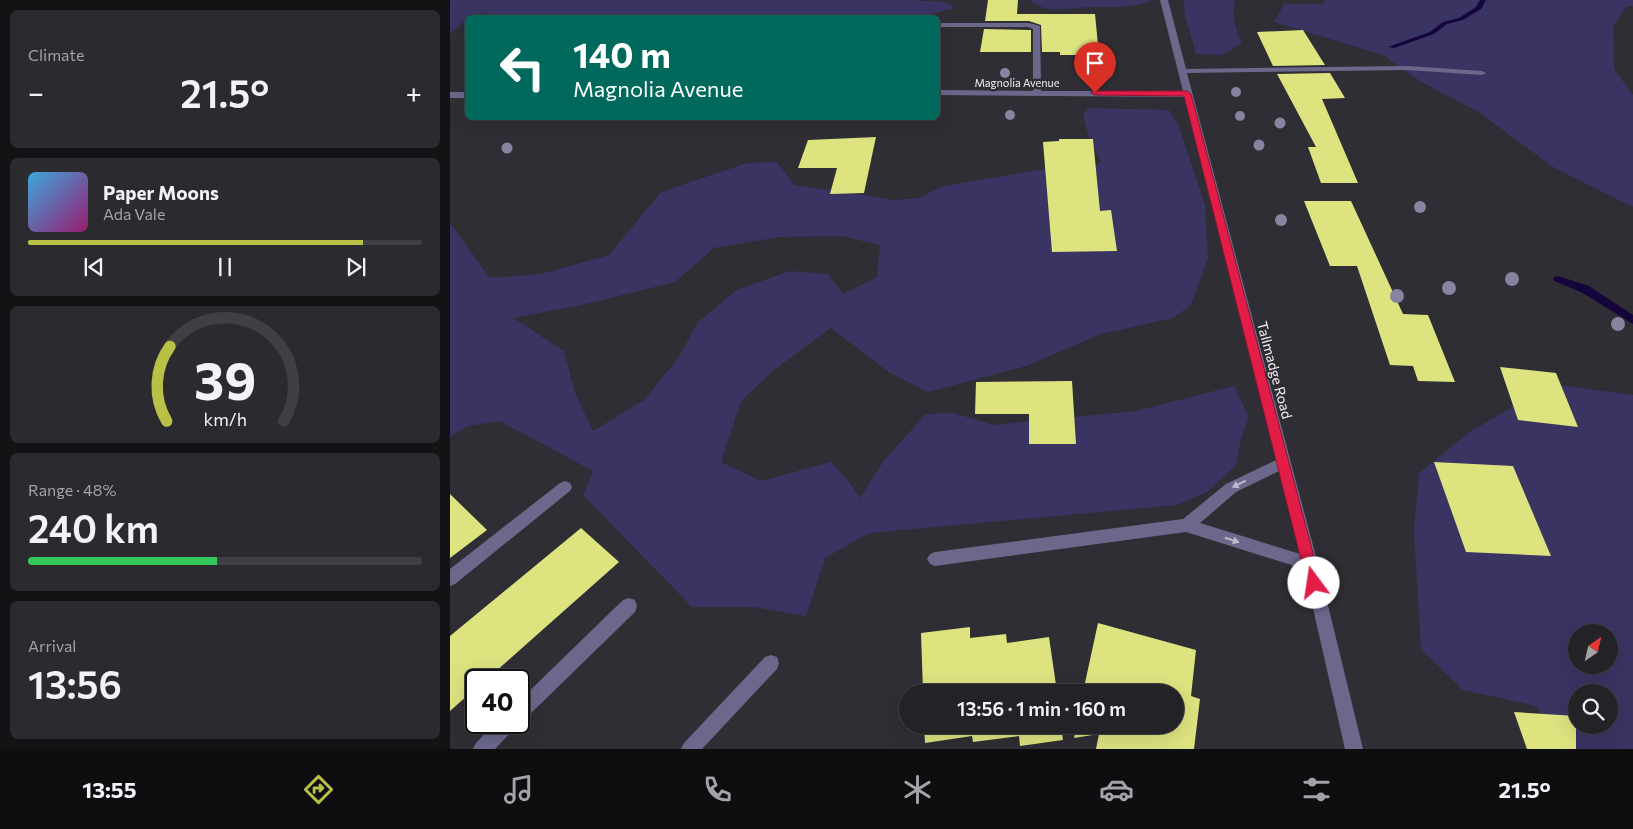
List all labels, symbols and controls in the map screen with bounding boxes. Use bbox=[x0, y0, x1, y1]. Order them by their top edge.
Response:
text: 140 m bbox=[573, 32, 671, 75]
icon: left bbox=[490, 35, 555, 100]
pin bbox=[1074, 42, 1116, 93]
text: Climate bbox=[28, 45, 84, 64]
icon: arrive bbox=[1081, 49, 1109, 77]
text: 21.5° bbox=[180, 69, 269, 116]
text: − bbox=[28, 75, 44, 109]
text: + bbox=[406, 75, 422, 109]
text: Magnolia Avenue bbox=[573, 75, 743, 102]
street label: Magnolia Avenue bbox=[974, 76, 1060, 89]
text: Paper Moons bbox=[103, 181, 219, 204]
text: Ada Vale bbox=[103, 204, 165, 223]
icon: previous bbox=[80, 253, 108, 281]
icon: pause bbox=[211, 253, 239, 281]
icon: next bbox=[342, 253, 370, 281]
street label: Tallmadge Road bbox=[1254, 319, 1296, 421]
text: 39 bbox=[194, 347, 256, 411]
text: km/h bbox=[203, 408, 247, 430]
text: Range · 48% bbox=[28, 480, 116, 499]
one-way arrow bbox=[1232, 480, 1246, 488]
text: 240 km bbox=[28, 504, 159, 551]
one-way arrow bbox=[1225, 537, 1240, 544]
position arrow bbox=[1287, 556, 1339, 608]
north arrow bbox=[1568, 624, 1618, 674]
map controls bbox=[1568, 624, 1618, 734]
text: Arrival bbox=[28, 636, 76, 655]
text: 13:56 bbox=[28, 660, 122, 707]
speed limit sign: 40 bbox=[465, 669, 530, 734]
button: search bbox=[1568, 684, 1618, 734]
text: 13:56 · 1 min · 160 m bbox=[957, 697, 1126, 720]
icon: directions bbox=[301, 772, 336, 807]
icon: music bbox=[501, 772, 536, 807]
icon: phone bbox=[700, 772, 735, 807]
icon: climate bbox=[900, 772, 935, 807]
icon: car bbox=[1099, 772, 1134, 807]
icon: filters bbox=[1299, 772, 1334, 807]
text: 13:55 bbox=[82, 776, 137, 803]
text: 21.5° bbox=[1498, 776, 1551, 803]

